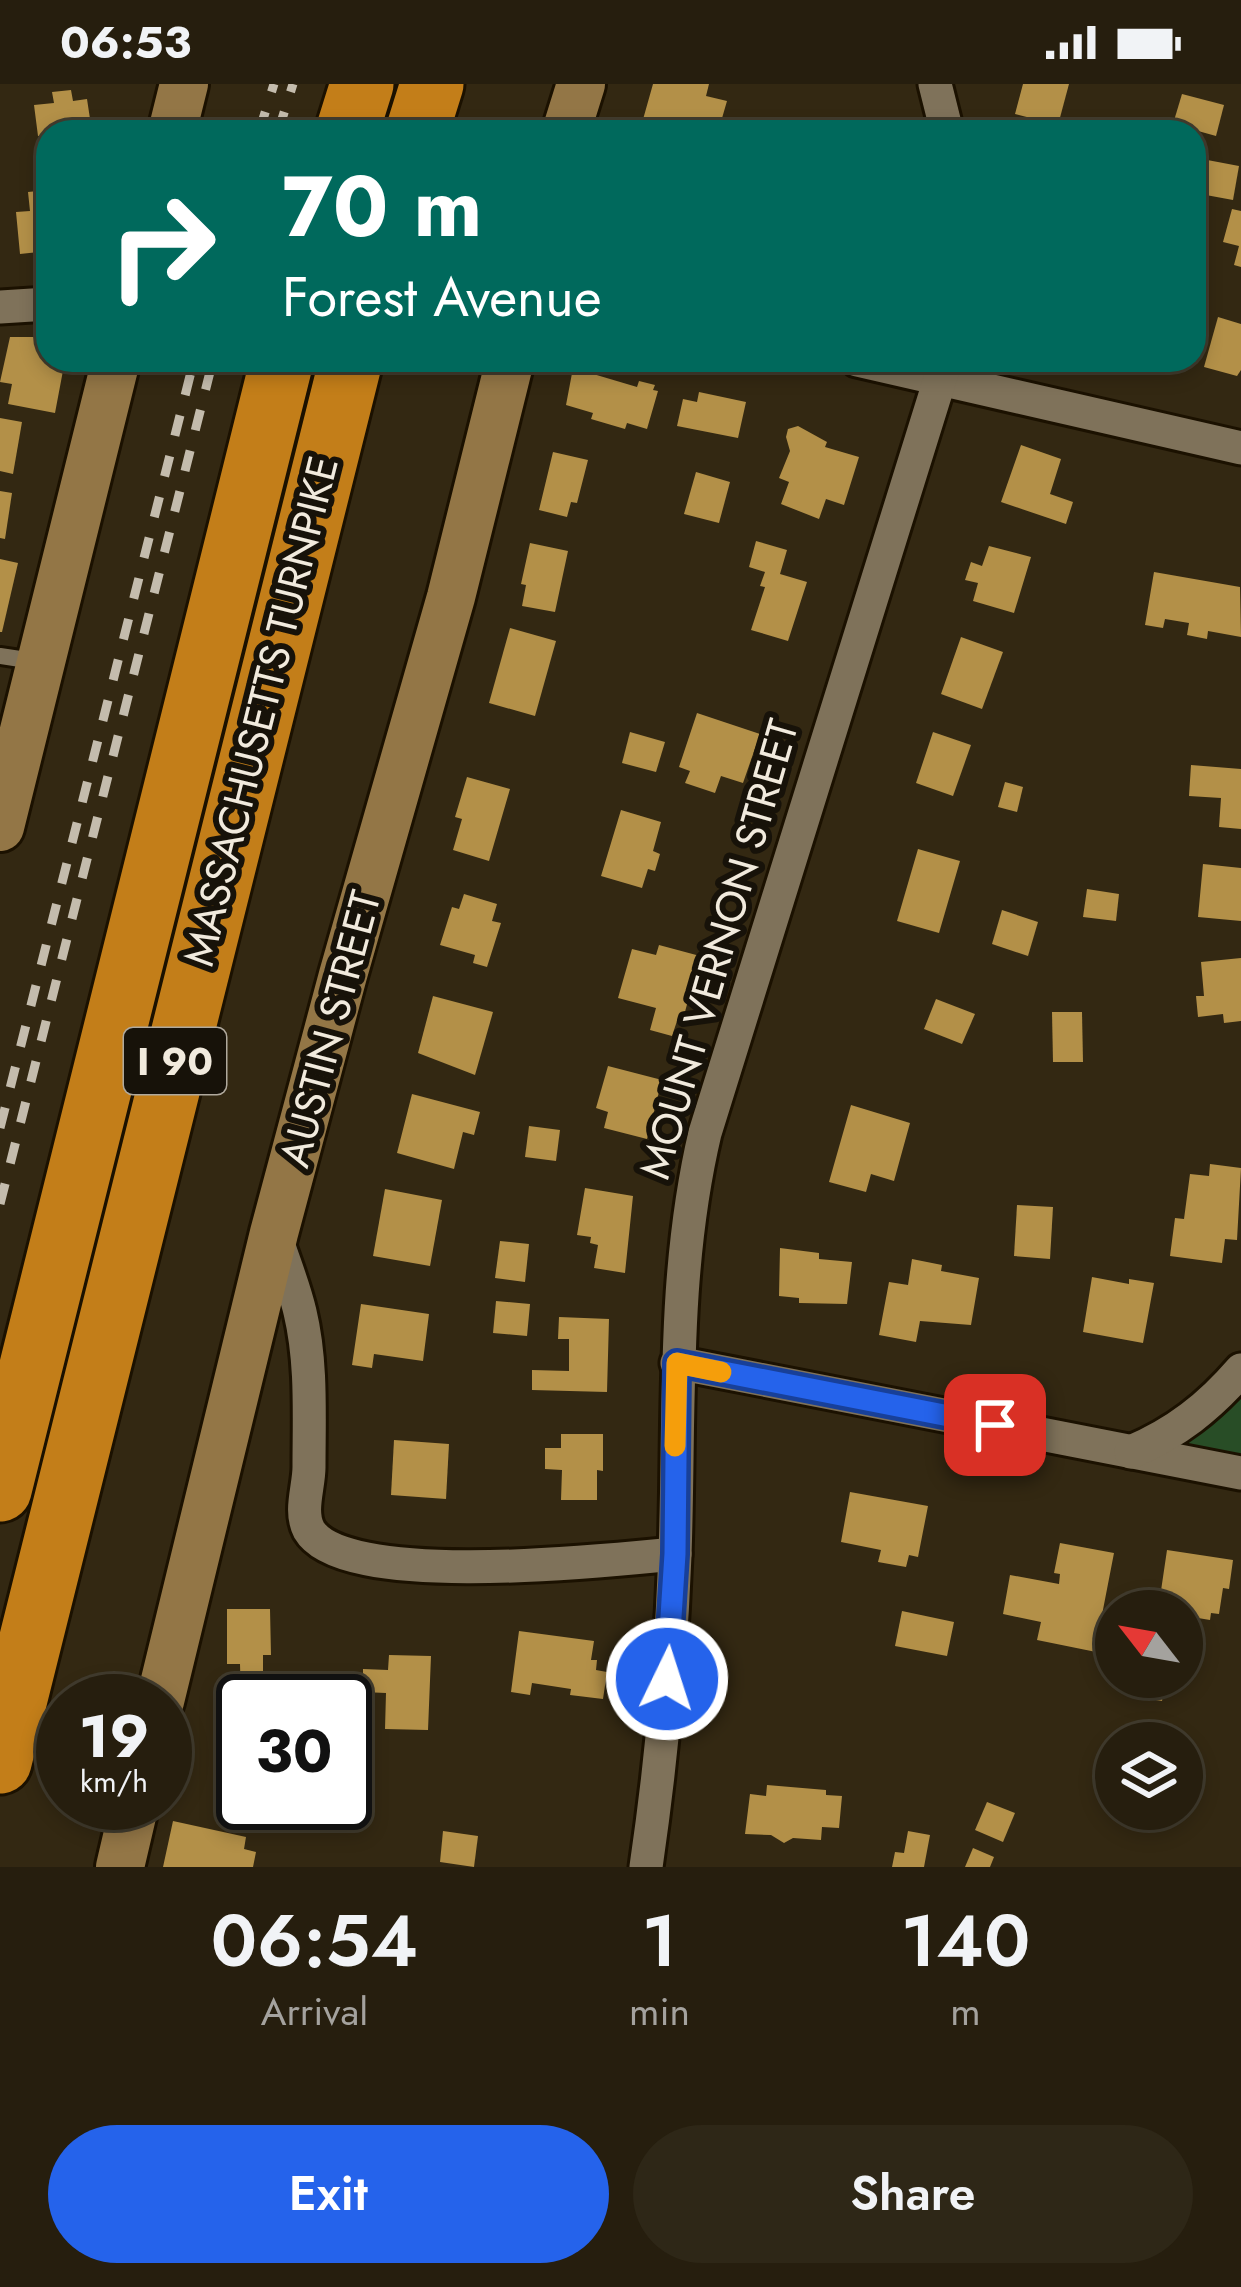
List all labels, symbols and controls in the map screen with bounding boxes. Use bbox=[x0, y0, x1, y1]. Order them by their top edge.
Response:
text: 06:53 bbox=[60, 10, 191, 75]
text: 70 m bbox=[282, 146, 482, 268]
icon: right bbox=[84, 168, 240, 324]
text: Forest Avenue bbox=[282, 258, 602, 336]
street label: MASSACHUSETTS TURNPIKE bbox=[168, 450, 354, 972]
street label: MOUNT VERNON STREET bbox=[624, 712, 814, 1186]
street label: AUSTIN STREET bbox=[264, 884, 396, 1174]
road number: I 90 bbox=[124, 1028, 226, 1094]
pin bbox=[944, 1374, 1046, 1476]
icon: arrive bbox=[962, 1392, 1028, 1458]
north arrow bbox=[1095, 1590, 1203, 1698]
map controls bbox=[1095, 1590, 1203, 1830]
position arrow bbox=[604, 1616, 730, 1742]
speed limit sign: 30 bbox=[216, 1674, 372, 1830]
text: 19 bbox=[79, 1693, 149, 1780]
button: layers bbox=[1095, 1722, 1203, 1830]
text: km/h bbox=[80, 1760, 148, 1803]
text: 06:54 bbox=[211, 1889, 418, 1993]
text: 1 bbox=[642, 1889, 677, 1993]
text: 140 bbox=[901, 1889, 1030, 1993]
text: Arrival bbox=[261, 1983, 368, 2040]
text: min bbox=[629, 1983, 690, 2040]
text: m bbox=[950, 1983, 981, 2040]
button: Exit bbox=[48, 2125, 609, 2263]
button: Share bbox=[633, 2125, 1193, 2263]

